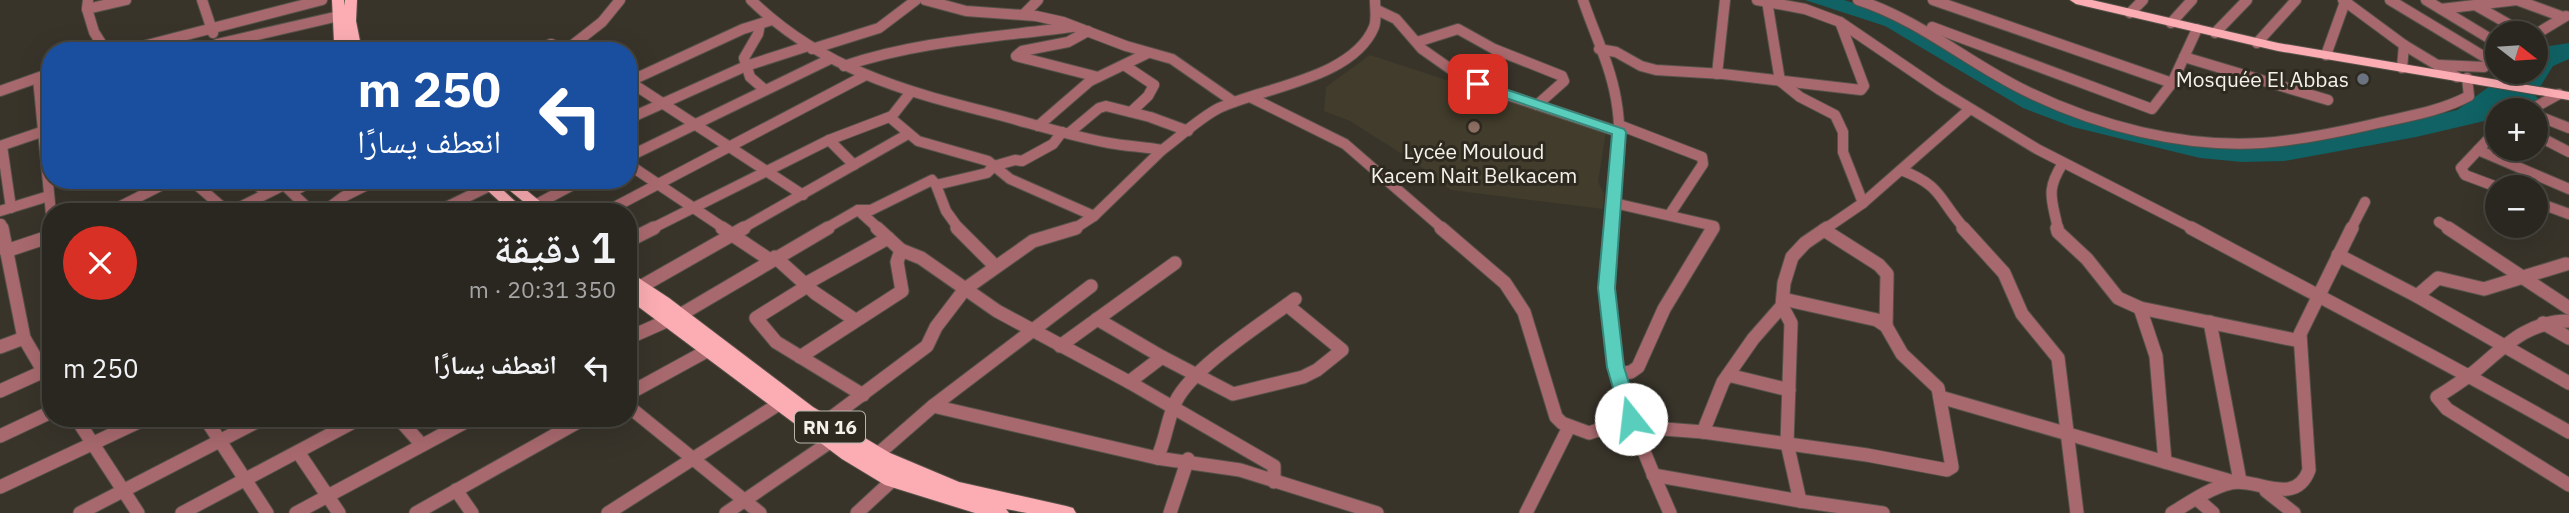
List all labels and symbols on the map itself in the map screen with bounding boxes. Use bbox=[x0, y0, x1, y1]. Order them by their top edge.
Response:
north arrow bbox=[2485, 21, 2548, 84]
pin bbox=[1448, 54, 1508, 114]
place label: Mosquée El Abbas bbox=[2176, 65, 2349, 93]
marker: Mosquée El Abbas bbox=[2355, 71, 2371, 87]
marker: Lycée Mouloud Kacem Nait Belkacem bbox=[1466, 119, 1482, 135]
place label: Lycée Mouloud Kacem Nait Belkacem bbox=[1371, 137, 1577, 189]
position arrow bbox=[1594, 382, 1668, 456]
road number: RN 16 bbox=[795, 412, 865, 442]

